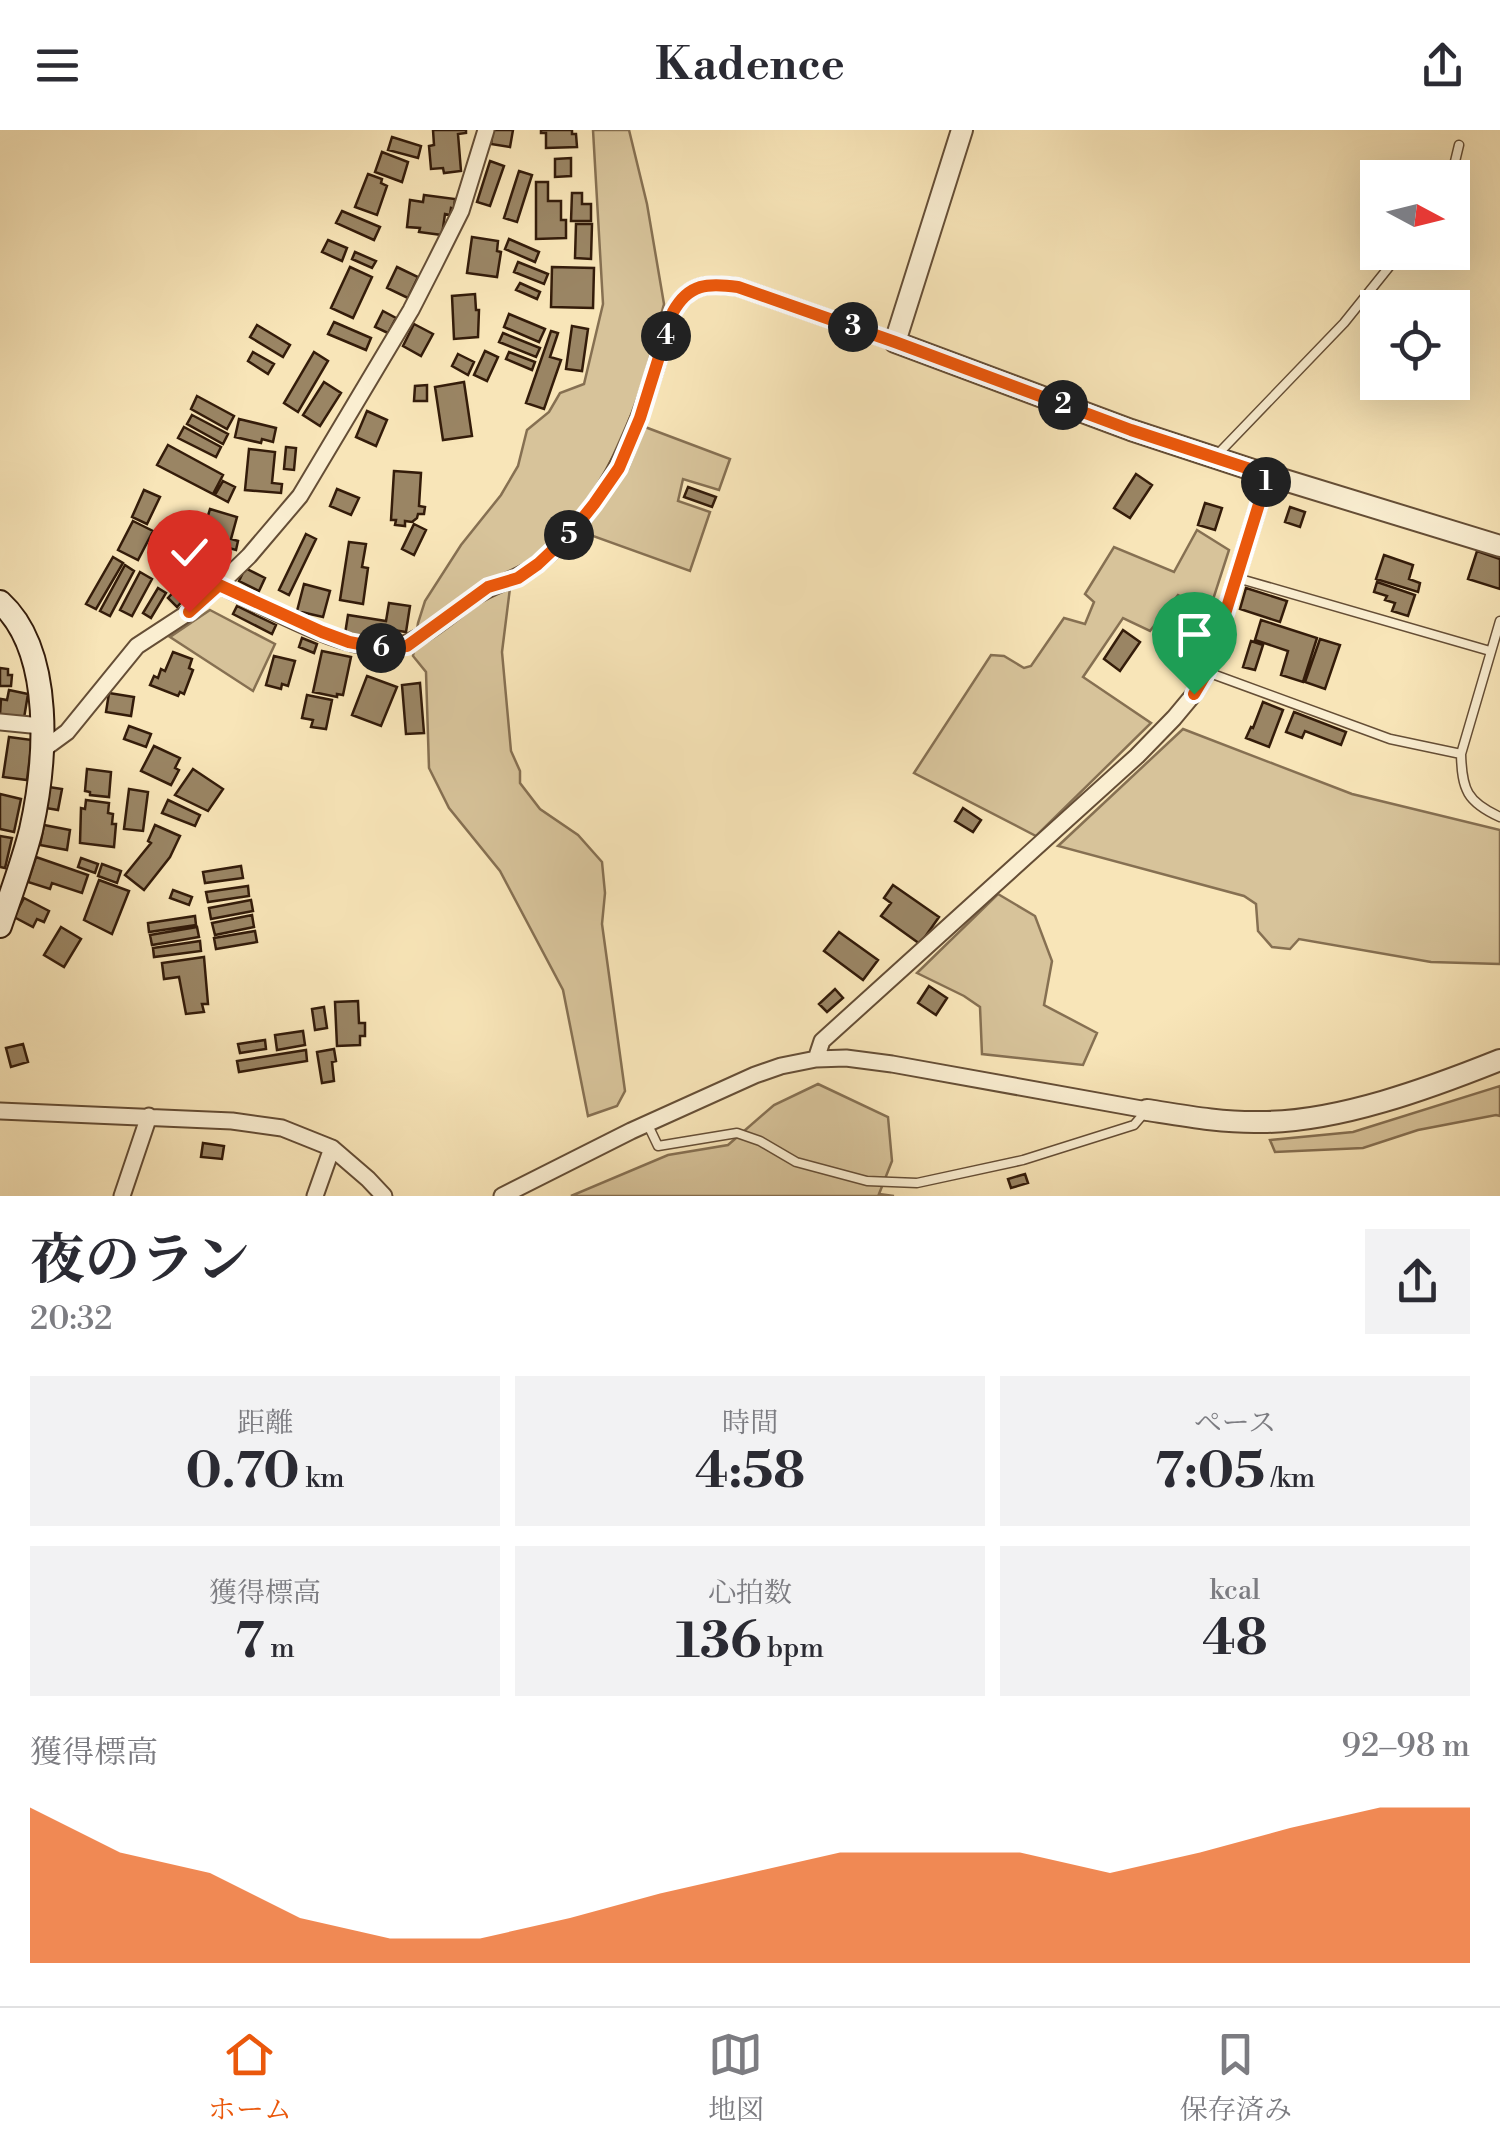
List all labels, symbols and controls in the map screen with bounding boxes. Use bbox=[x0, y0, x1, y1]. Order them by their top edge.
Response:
text: Kadence bbox=[655, 37, 845, 94]
icon: menu bbox=[30, 38, 85, 93]
icon: share bbox=[1415, 38, 1470, 93]
north arrow bbox=[1360, 160, 1470, 270]
map controls bbox=[1360, 160, 1470, 400]
button: locate bbox=[1360, 290, 1470, 400]
pin: 3 bbox=[828, 302, 878, 352]
text: 3 bbox=[845, 309, 861, 344]
pin: 4 bbox=[641, 311, 691, 361]
text: 4 bbox=[657, 318, 675, 353]
pin: 2 bbox=[1038, 380, 1088, 430]
text: 2 bbox=[1054, 387, 1072, 422]
pin: 1 bbox=[1241, 457, 1291, 507]
text: 1 bbox=[1259, 464, 1273, 499]
pin bbox=[147, 510, 232, 613]
pin: 5 bbox=[544, 510, 594, 560]
text: 5 bbox=[560, 517, 578, 552]
icon: check bbox=[162, 525, 217, 580]
pin bbox=[1152, 592, 1237, 695]
icon: arrive bbox=[1167, 607, 1222, 662]
pin: 6 bbox=[356, 623, 406, 673]
text: 6 bbox=[372, 630, 390, 665]
text: 夜のラン bbox=[30, 1227, 250, 1296]
button: share bbox=[1365, 1229, 1470, 1334]
text: 20:32 bbox=[30, 1299, 113, 1339]
text: 距離 bbox=[237, 1406, 293, 1441]
text: 時間 bbox=[722, 1406, 778, 1441]
text: ペース bbox=[1194, 1406, 1276, 1441]
text: 0.70 bbox=[185, 1441, 300, 1503]
text: 4:58 bbox=[695, 1441, 805, 1503]
text: 7:05 bbox=[1155, 1441, 1265, 1503]
text: km bbox=[300, 1461, 345, 1496]
text: /km bbox=[1265, 1461, 1315, 1496]
text: kcal bbox=[1210, 1573, 1260, 1608]
text: 獲得標高 bbox=[209, 1576, 321, 1611]
text: 心拍数 bbox=[708, 1576, 792, 1611]
text: 48 bbox=[1202, 1608, 1268, 1670]
text: 7 bbox=[235, 1611, 265, 1673]
text: 136 bbox=[676, 1611, 762, 1673]
text: m bbox=[265, 1631, 295, 1666]
text: bpm bbox=[762, 1631, 824, 1666]
text: 92–98 m bbox=[1342, 1726, 1470, 1766]
text: 獲得標高 bbox=[30, 1733, 158, 1773]
tab: ホーム bbox=[208, 2027, 292, 2128]
tab: 地図 bbox=[708, 2027, 764, 2128]
tab: 保存済み bbox=[1180, 2027, 1292, 2128]

